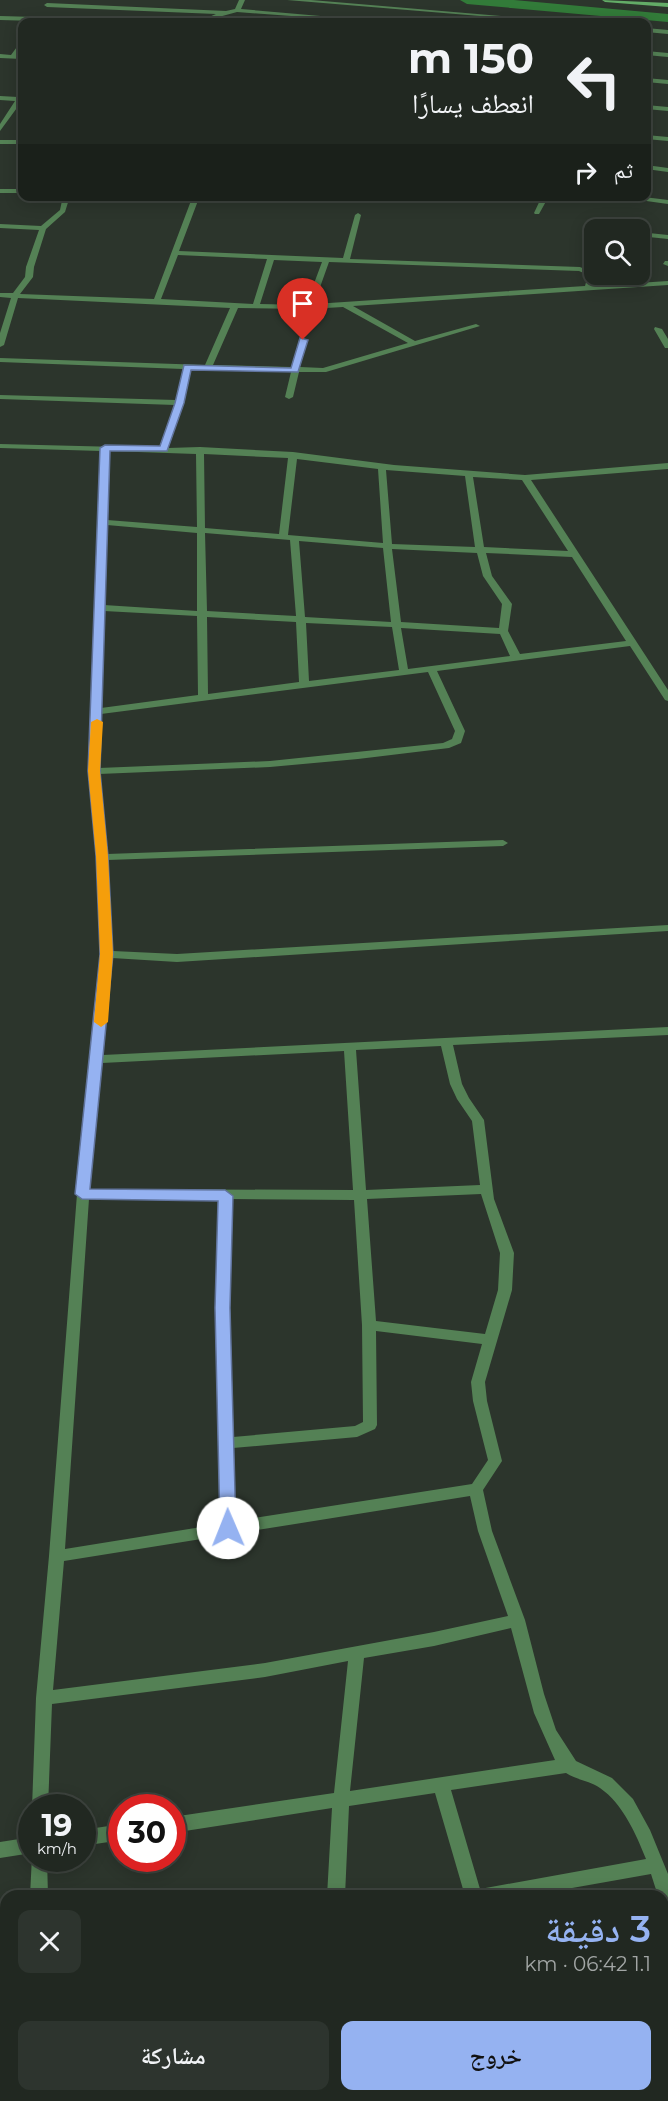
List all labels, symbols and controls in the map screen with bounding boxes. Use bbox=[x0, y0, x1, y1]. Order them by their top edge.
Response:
text: 150 m bbox=[408, 32, 534, 84]
icon: left bbox=[555, 42, 633, 120]
text: انعطف يسارًا bbox=[412, 87, 534, 120]
icon: right bbox=[569, 156, 602, 189]
text: ثم bbox=[614, 157, 633, 184]
map controls bbox=[584, 219, 650, 285]
button: search bbox=[584, 219, 650, 285]
pin bbox=[277, 278, 328, 340]
icon: arrive bbox=[286, 287, 319, 320]
position arrow bbox=[196, 1496, 260, 1560]
speed limit sign: 30 bbox=[108, 1794, 186, 1872]
text: 19 bbox=[42, 1807, 72, 1844]
text: km/h bbox=[37, 1839, 77, 1858]
text: 3 دقيقة bbox=[545, 1907, 651, 1951]
button: close bbox=[18, 1910, 81, 1973]
text: 1.1 km · 06:42 bbox=[525, 1952, 651, 1976]
button: مشاركة bbox=[18, 2021, 329, 2090]
button: خروج bbox=[341, 2021, 651, 2090]

